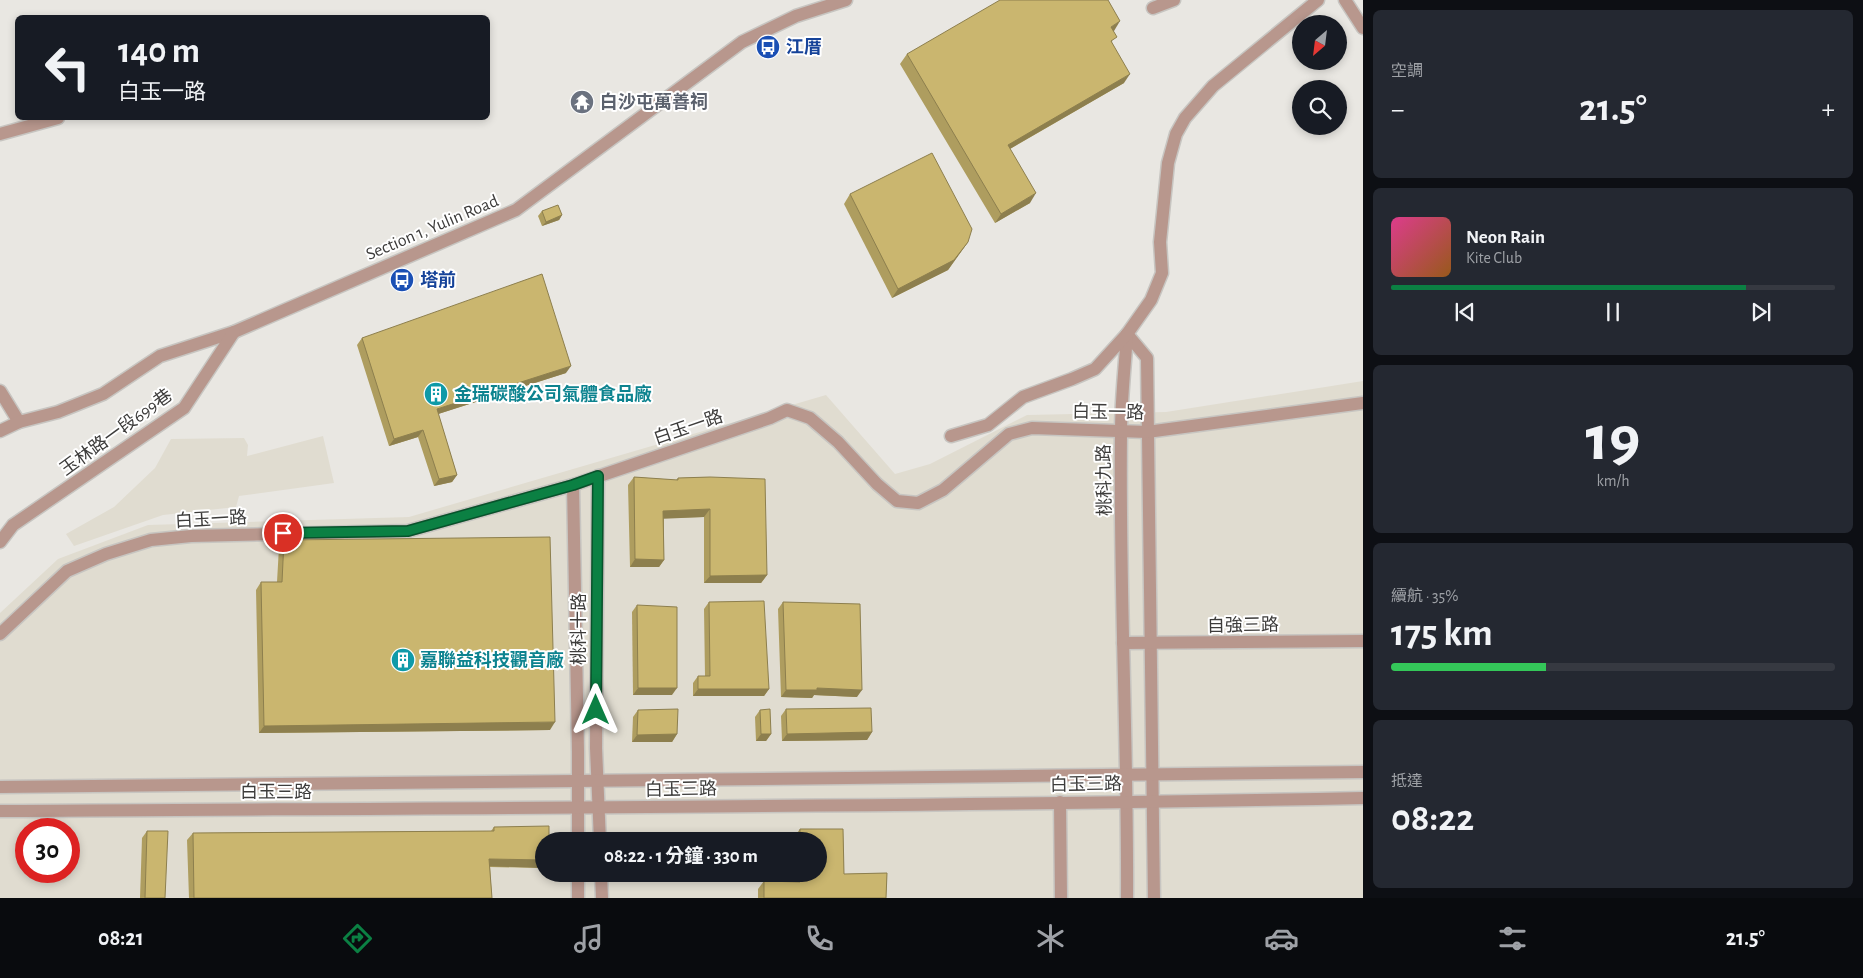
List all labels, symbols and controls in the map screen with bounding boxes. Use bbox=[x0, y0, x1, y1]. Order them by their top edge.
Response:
north arrow bbox=[1292, 15, 1348, 70]
map controls bbox=[1292, 15, 1347, 135]
text: 140 m bbox=[118, 34, 200, 69]
bus stop icon: 江厝 bbox=[755, 34, 781, 60]
icon: left bbox=[35, 35, 100, 100]
place label: 江厝 bbox=[786, 37, 822, 57]
text: 空調 bbox=[1391, 63, 1423, 79]
button: search bbox=[1292, 80, 1347, 135]
text: 白玉一路 bbox=[118, 81, 206, 103]
temple icon: 白沙屯萬善祠 bbox=[569, 89, 595, 115]
text: 21.5° bbox=[1579, 90, 1647, 128]
place label: 白沙屯萬善祠 bbox=[600, 92, 708, 112]
text: − bbox=[1391, 96, 1404, 124]
text: + bbox=[1822, 96, 1835, 124]
street label: Section 1, Yulin Road bbox=[363, 192, 501, 264]
text: Neon Rain bbox=[1466, 228, 1545, 247]
text: Kite Club bbox=[1466, 250, 1522, 266]
bus stop icon: 塔前 bbox=[389, 267, 415, 293]
place label: 塔前 bbox=[420, 270, 456, 290]
icon: previous bbox=[1451, 298, 1479, 326]
icon: pause bbox=[1599, 298, 1627, 326]
icon: next bbox=[1747, 298, 1775, 326]
building icon: 金瑞碳酸公司氣體食品廠 bbox=[423, 381, 449, 407]
place label: 金瑞碳酸公司氣體食品廠 bbox=[454, 384, 652, 404]
street label: 玉林路一段699巷 bbox=[56, 385, 176, 479]
street label: 白玉一路 bbox=[1072, 401, 1144, 423]
street label: 白玉一路 bbox=[651, 406, 725, 448]
text: 19 bbox=[1586, 407, 1640, 472]
street label: 桃科九路 bbox=[1093, 444, 1115, 516]
text: km/h bbox=[1596, 473, 1630, 489]
street label: 白玉一路 bbox=[175, 507, 247, 531]
pin bbox=[262, 512, 304, 554]
icon: arrive bbox=[269, 519, 297, 547]
text: 續航 · 35% bbox=[1391, 588, 1458, 604]
street label: 桃科十路 bbox=[569, 593, 589, 665]
street label: 自強三路 bbox=[1207, 614, 1279, 636]
text: 175 km bbox=[1391, 615, 1493, 653]
building icon: 嘉聯益科技觀音廠 bbox=[390, 647, 416, 673]
place label: 嘉聯益科技觀音廠 bbox=[420, 650, 564, 670]
position arrow bbox=[569, 683, 621, 735]
street label: 白玉三路 bbox=[1050, 773, 1122, 795]
text: 抵達 bbox=[1391, 773, 1423, 789]
street label: 白玉三路 bbox=[645, 778, 717, 800]
street label: 白玉三路 bbox=[240, 782, 312, 802]
text: 08:22 bbox=[1391, 800, 1474, 838]
speed limit sign: 30 bbox=[15, 818, 80, 883]
text: 08:22 · 1 分鐘 · 330 m bbox=[604, 847, 758, 866]
icon: directions bbox=[340, 921, 375, 956]
icon: music bbox=[571, 921, 606, 956]
icon: phone bbox=[802, 921, 837, 956]
icon: climate bbox=[1033, 921, 1068, 956]
icon: car bbox=[1264, 921, 1299, 956]
icon: filters bbox=[1495, 921, 1530, 956]
text: 08:21 bbox=[98, 927, 144, 949]
text: 21.5° bbox=[1726, 927, 1765, 949]

